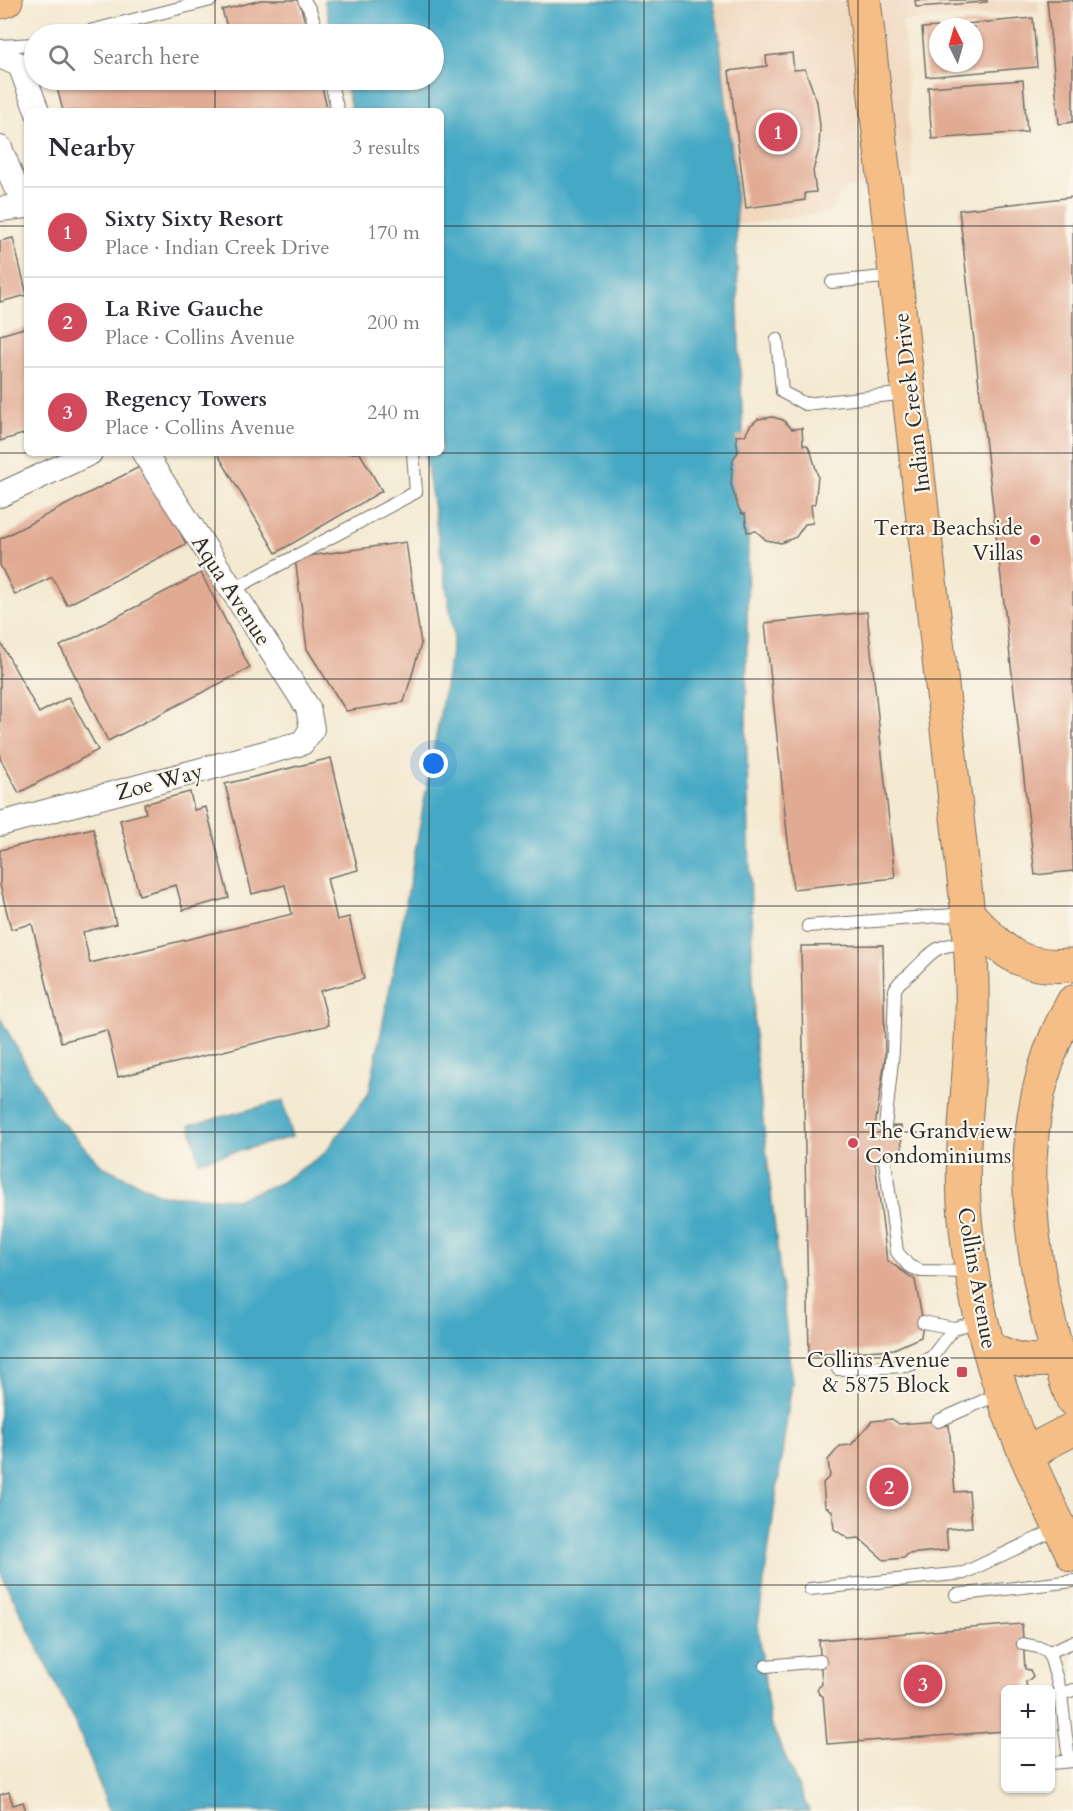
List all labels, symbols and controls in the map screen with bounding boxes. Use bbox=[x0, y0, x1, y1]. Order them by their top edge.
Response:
north arrow bbox=[929, 18, 983, 72]
search box bbox=[24, 24, 444, 90]
icon: search bbox=[45, 41, 78, 74]
text: Search here bbox=[93, 42, 200, 72]
pin: 1 bbox=[758, 110, 798, 154]
text: Nearby bbox=[48, 130, 136, 165]
text: 3 results bbox=[352, 134, 420, 161]
text: Sixty Sixty Resort bbox=[105, 204, 283, 234]
text: 1 bbox=[62, 219, 73, 246]
text: 170 m bbox=[367, 219, 420, 246]
text: Place · Indian Creek Drive bbox=[105, 234, 330, 261]
text: La Rive Gauche bbox=[105, 294, 264, 324]
text: 2 bbox=[62, 309, 73, 336]
text: 200 m bbox=[367, 309, 420, 336]
street label: Indian Creek Drive bbox=[886, 311, 938, 495]
text: Place · Collins Avenue bbox=[105, 324, 295, 351]
text: Regency Towers bbox=[105, 384, 267, 414]
text: 3 bbox=[62, 399, 73, 426]
text: 240 m bbox=[367, 399, 420, 426]
text: Place · Collins Avenue bbox=[105, 414, 295, 441]
place label: Terra Beachside Villas bbox=[874, 513, 1023, 568]
street label: Aqua Avenue bbox=[184, 529, 278, 652]
marker: Terra Beachside Villas bbox=[1028, 533, 1042, 547]
your location bbox=[419, 749, 448, 778]
street label: Zoe Way bbox=[112, 756, 206, 808]
place label: The Grandview Condominiums bbox=[865, 1116, 1014, 1171]
marker: The Grandview Condominiums bbox=[846, 1136, 860, 1150]
street label: Collins Avenue bbox=[950, 1205, 1004, 1351]
place label: Collins Avenue & 5875 Block bbox=[807, 1345, 950, 1400]
marker: Collins Avenue & 5875 Block bbox=[955, 1365, 969, 1379]
pin: 2 bbox=[870, 1464, 908, 1510]
pin: 3 bbox=[904, 1662, 942, 1706]
map controls bbox=[1001, 1685, 1055, 1793]
button: + bbox=[1001, 1685, 1055, 1739]
button: − bbox=[1001, 1739, 1055, 1793]

